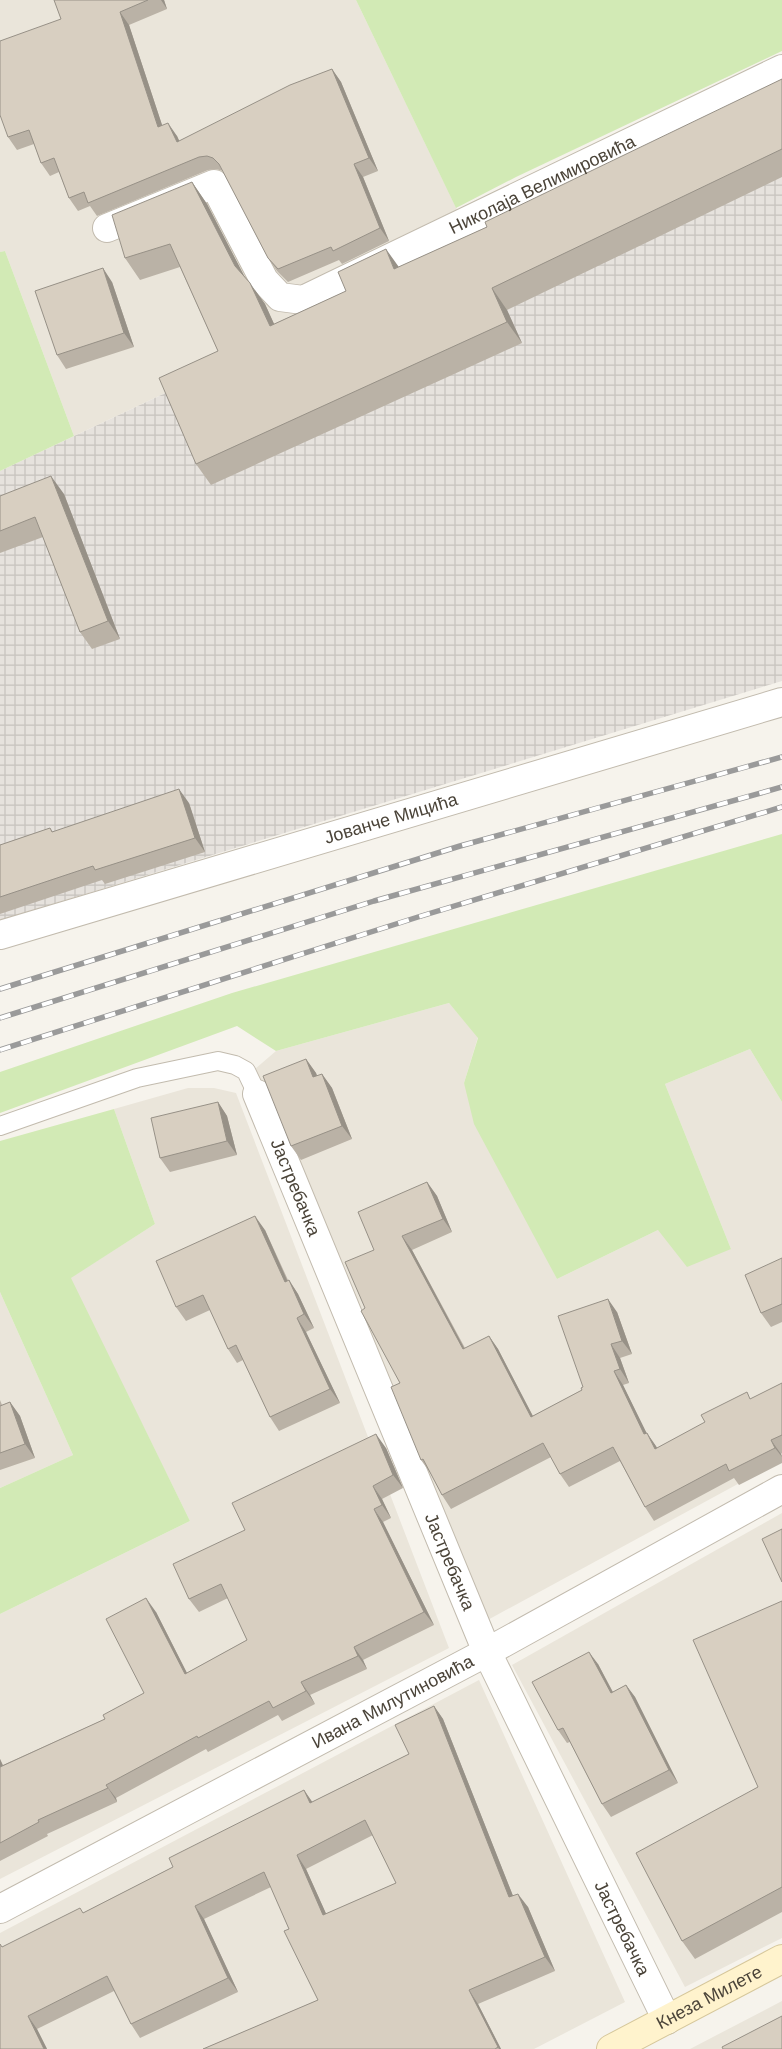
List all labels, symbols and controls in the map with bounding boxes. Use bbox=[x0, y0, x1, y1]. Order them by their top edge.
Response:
street label: Николаја Велимировића bbox=[446, 131, 639, 238]
street label: Јованче Мицића bbox=[322, 789, 461, 848]
street label: Јастребачка bbox=[267, 1136, 325, 1240]
street label: Јастребачка bbox=[421, 1510, 479, 1614]
street label: Ивана Милутиновића bbox=[308, 1651, 478, 1753]
street label: Јастребачка bbox=[590, 1877, 654, 1980]
street label: Кнеза Милете bbox=[653, 1961, 765, 2033]

